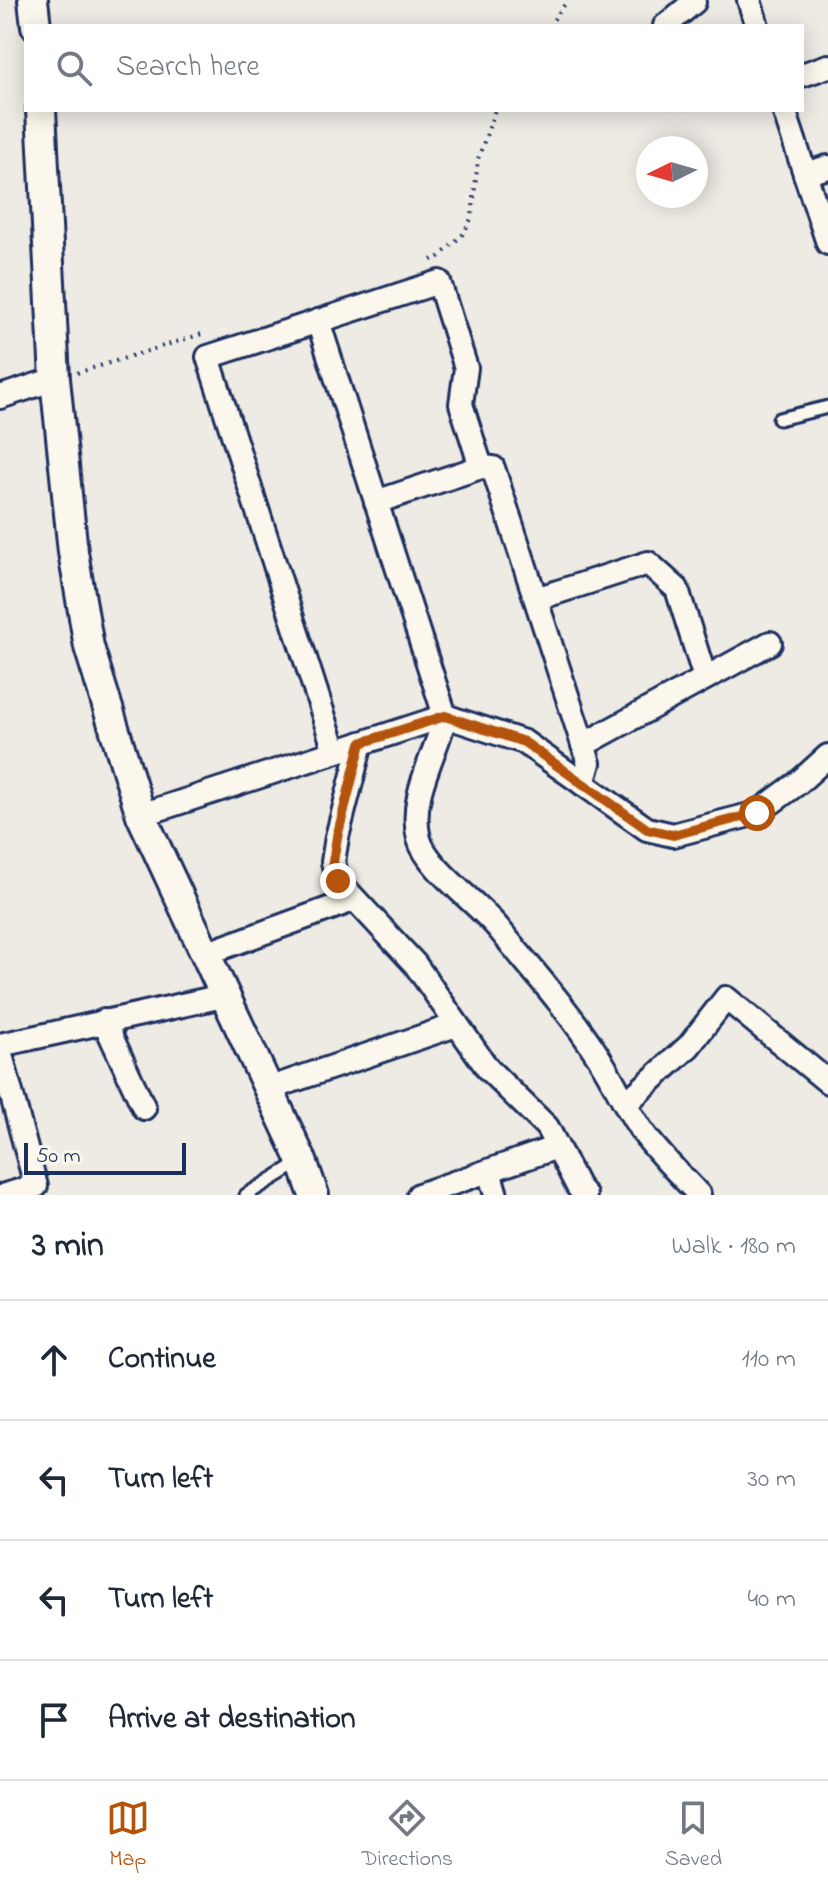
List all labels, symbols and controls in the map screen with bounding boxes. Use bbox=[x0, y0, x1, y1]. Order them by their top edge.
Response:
search box bbox=[24, 24, 804, 112]
icon: search bbox=[52, 46, 96, 90]
text: Search here bbox=[116, 46, 260, 90]
north arrow bbox=[636, 136, 708, 208]
route start bbox=[739, 795, 775, 831]
route end bbox=[320, 863, 356, 899]
scale bar bbox=[24, 1139, 186, 1175]
text: 50 m bbox=[36, 1141, 81, 1173]
text: 3 min bbox=[32, 1222, 104, 1272]
text: Walk · 180 m bbox=[672, 1228, 796, 1266]
icon: ahead bbox=[32, 1338, 76, 1382]
text: Continue bbox=[108, 1338, 216, 1382]
text: 110 m bbox=[742, 1341, 796, 1379]
icon: left bbox=[32, 1458, 76, 1502]
text: Turn left bbox=[108, 1458, 213, 1502]
text: 30 m bbox=[747, 1461, 796, 1499]
icon: left bbox=[32, 1578, 76, 1622]
text: Turn left bbox=[108, 1578, 213, 1622]
text: 40 m bbox=[747, 1581, 796, 1619]
icon: arrive bbox=[32, 1698, 76, 1742]
text: Arrive at destination bbox=[108, 1698, 356, 1742]
tab: Map bbox=[106, 1796, 150, 1876]
tab: Directions bbox=[362, 1796, 453, 1876]
tab: Saved bbox=[665, 1796, 722, 1876]

